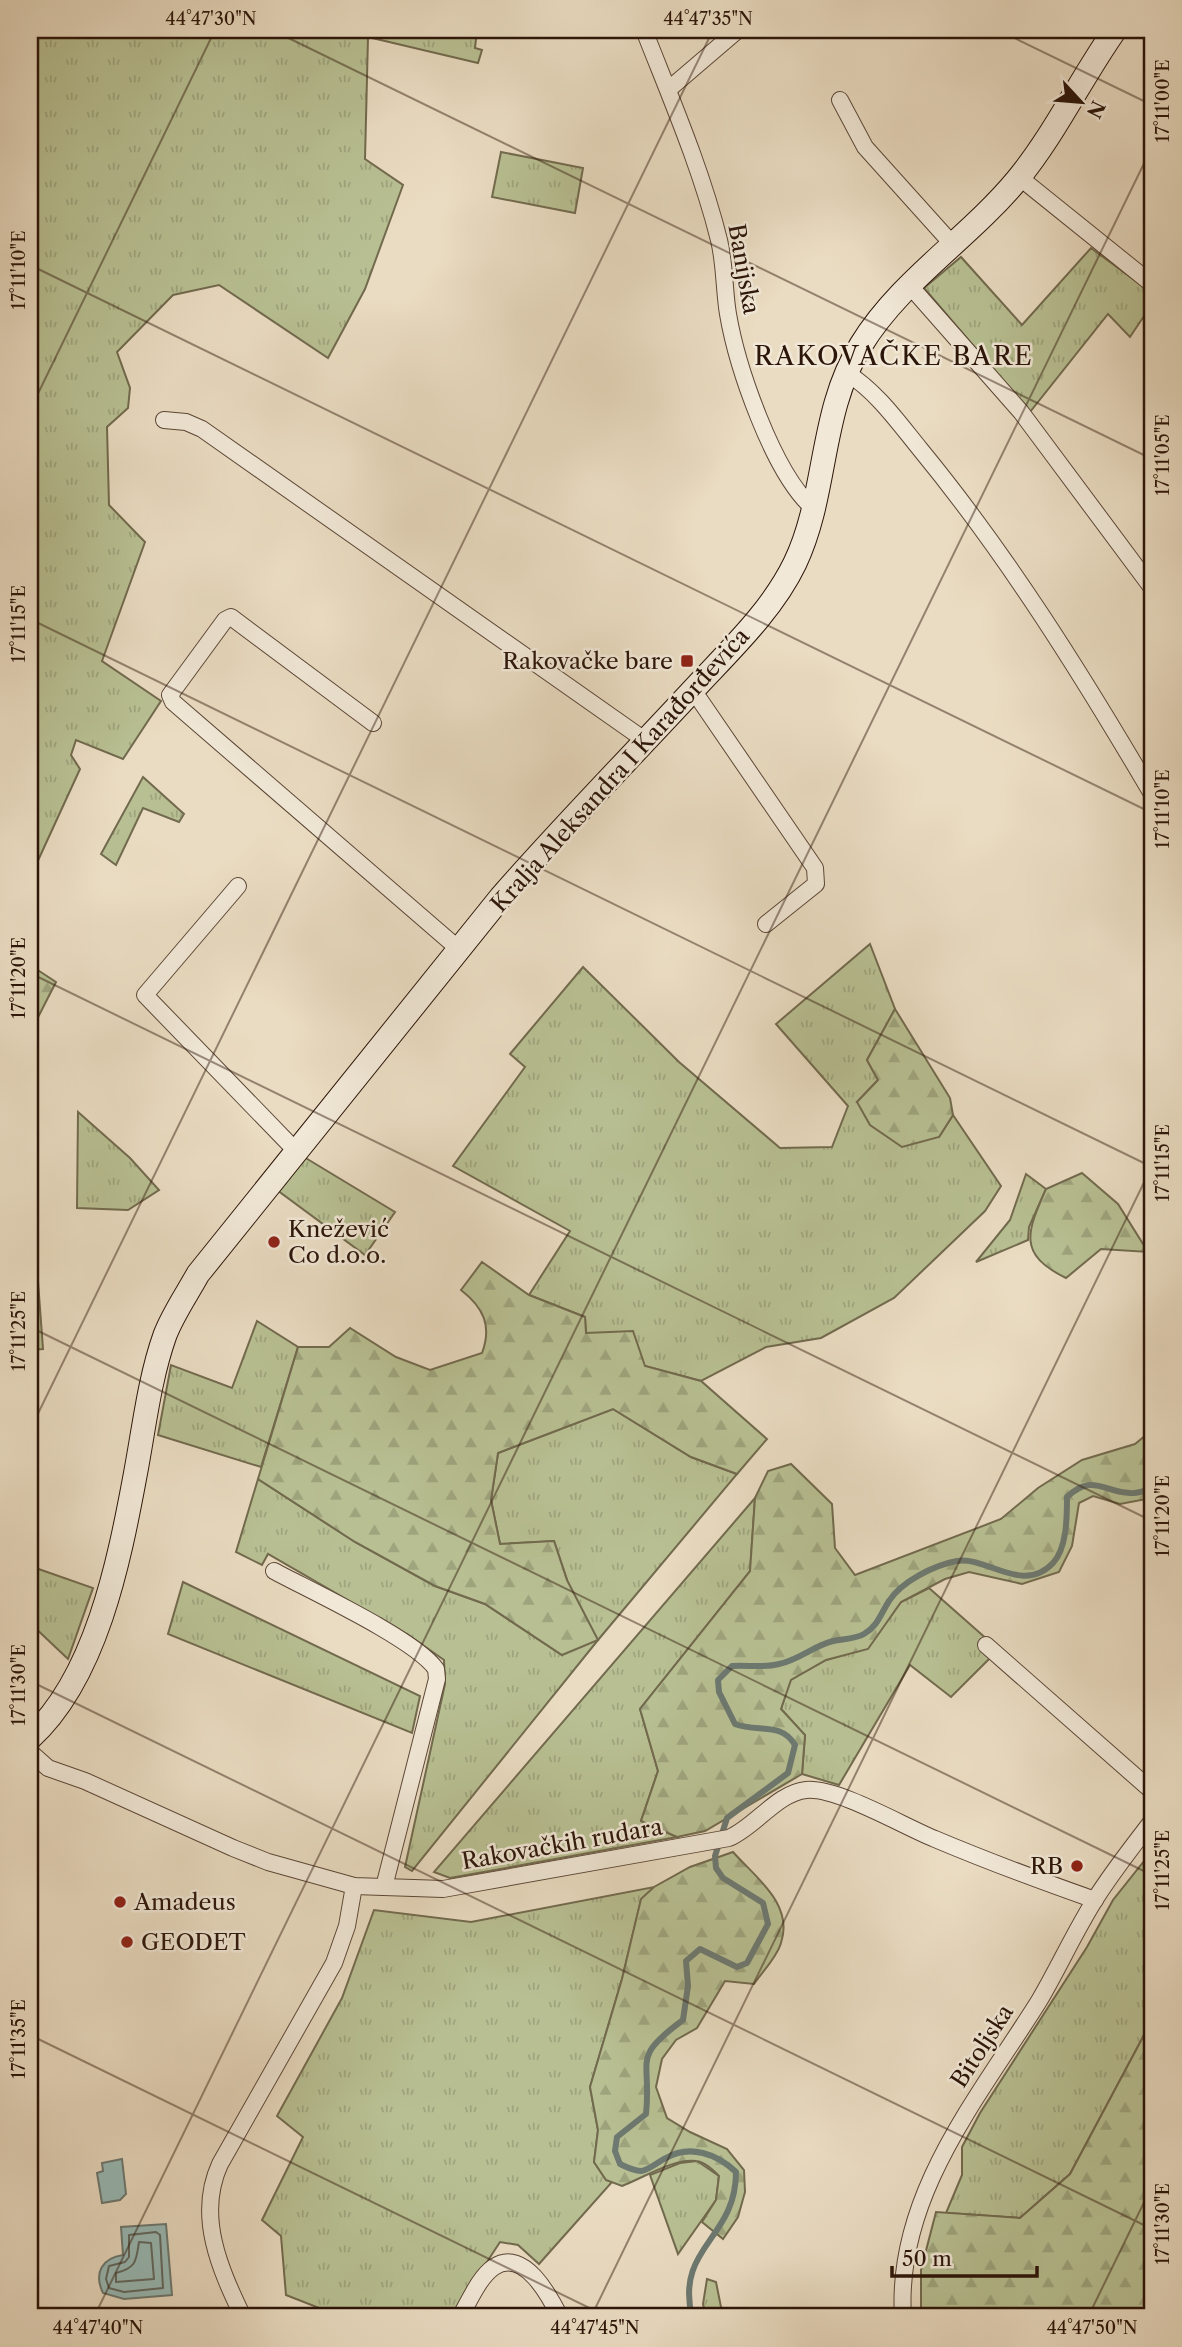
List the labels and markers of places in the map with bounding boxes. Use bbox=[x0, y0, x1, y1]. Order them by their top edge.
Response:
place label: Rakovačke bare bbox=[502, 647, 673, 675]
marker: Rakovačke bare bbox=[679, 653, 695, 669]
place label: Knežević Co d.o.o. bbox=[288, 1215, 389, 1269]
marker: Knežević Co d.o.o. bbox=[266, 1234, 282, 1250]
place label: RB bbox=[1030, 1852, 1063, 1880]
marker: RB bbox=[1069, 1858, 1085, 1874]
place label: Amadeus bbox=[133, 1888, 236, 1916]
marker: Amadeus bbox=[112, 1894, 128, 1910]
place label: GEODET bbox=[141, 1928, 247, 1956]
marker: GEODET bbox=[119, 1934, 135, 1950]

